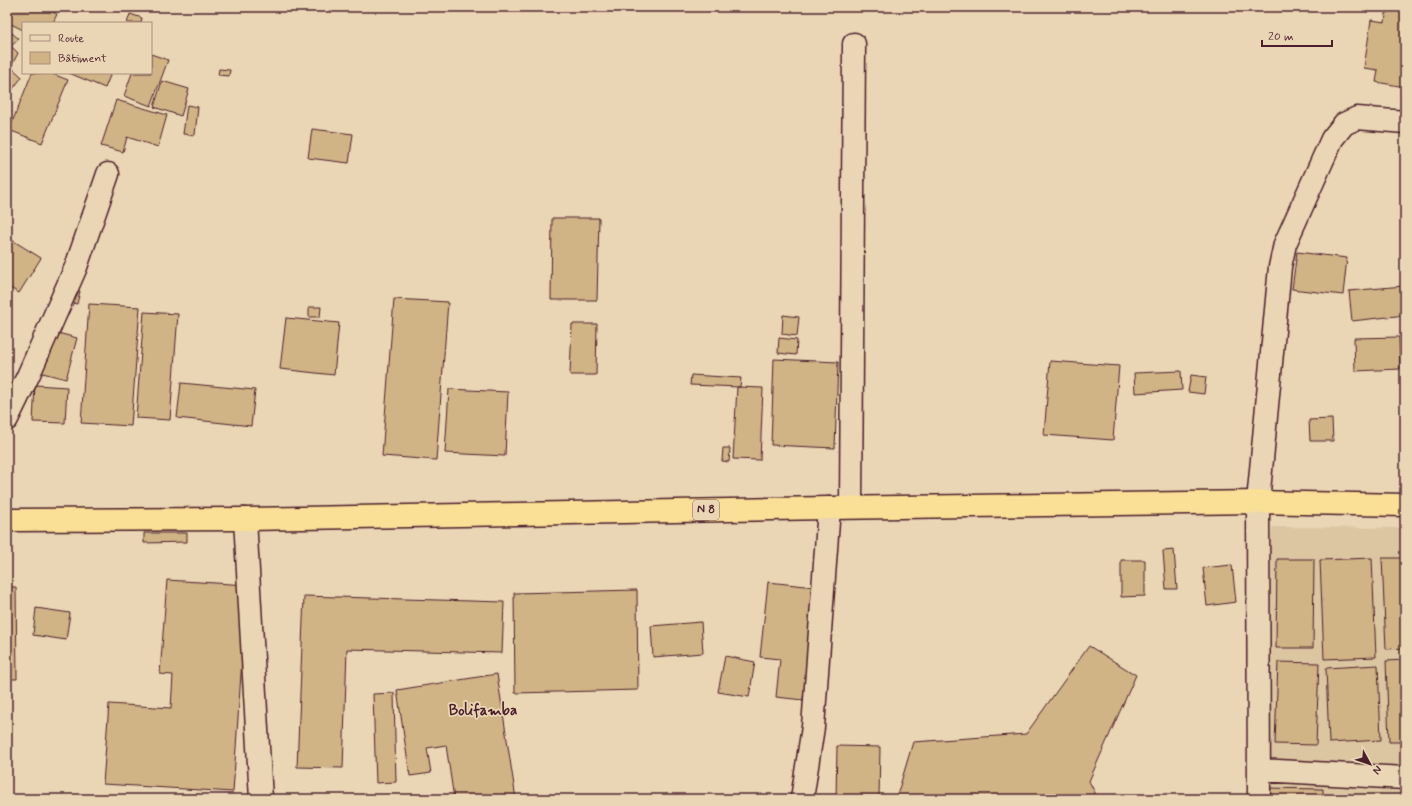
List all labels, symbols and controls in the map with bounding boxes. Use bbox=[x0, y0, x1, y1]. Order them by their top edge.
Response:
legend bbox=[22, 22, 152, 74]
scale bar bbox=[1262, 22, 1332, 48]
text: 20 m bbox=[1268, 29, 1294, 45]
text: Route bbox=[58, 31, 84, 47]
text: Bâtiment bbox=[58, 51, 107, 67]
road number: N 8 bbox=[693, 500, 719, 520]
district label: Bolifamba bbox=[449, 701, 517, 721]
north arrow bbox=[1350, 744, 1390, 784]
text: N bbox=[1369, 762, 1385, 777]

